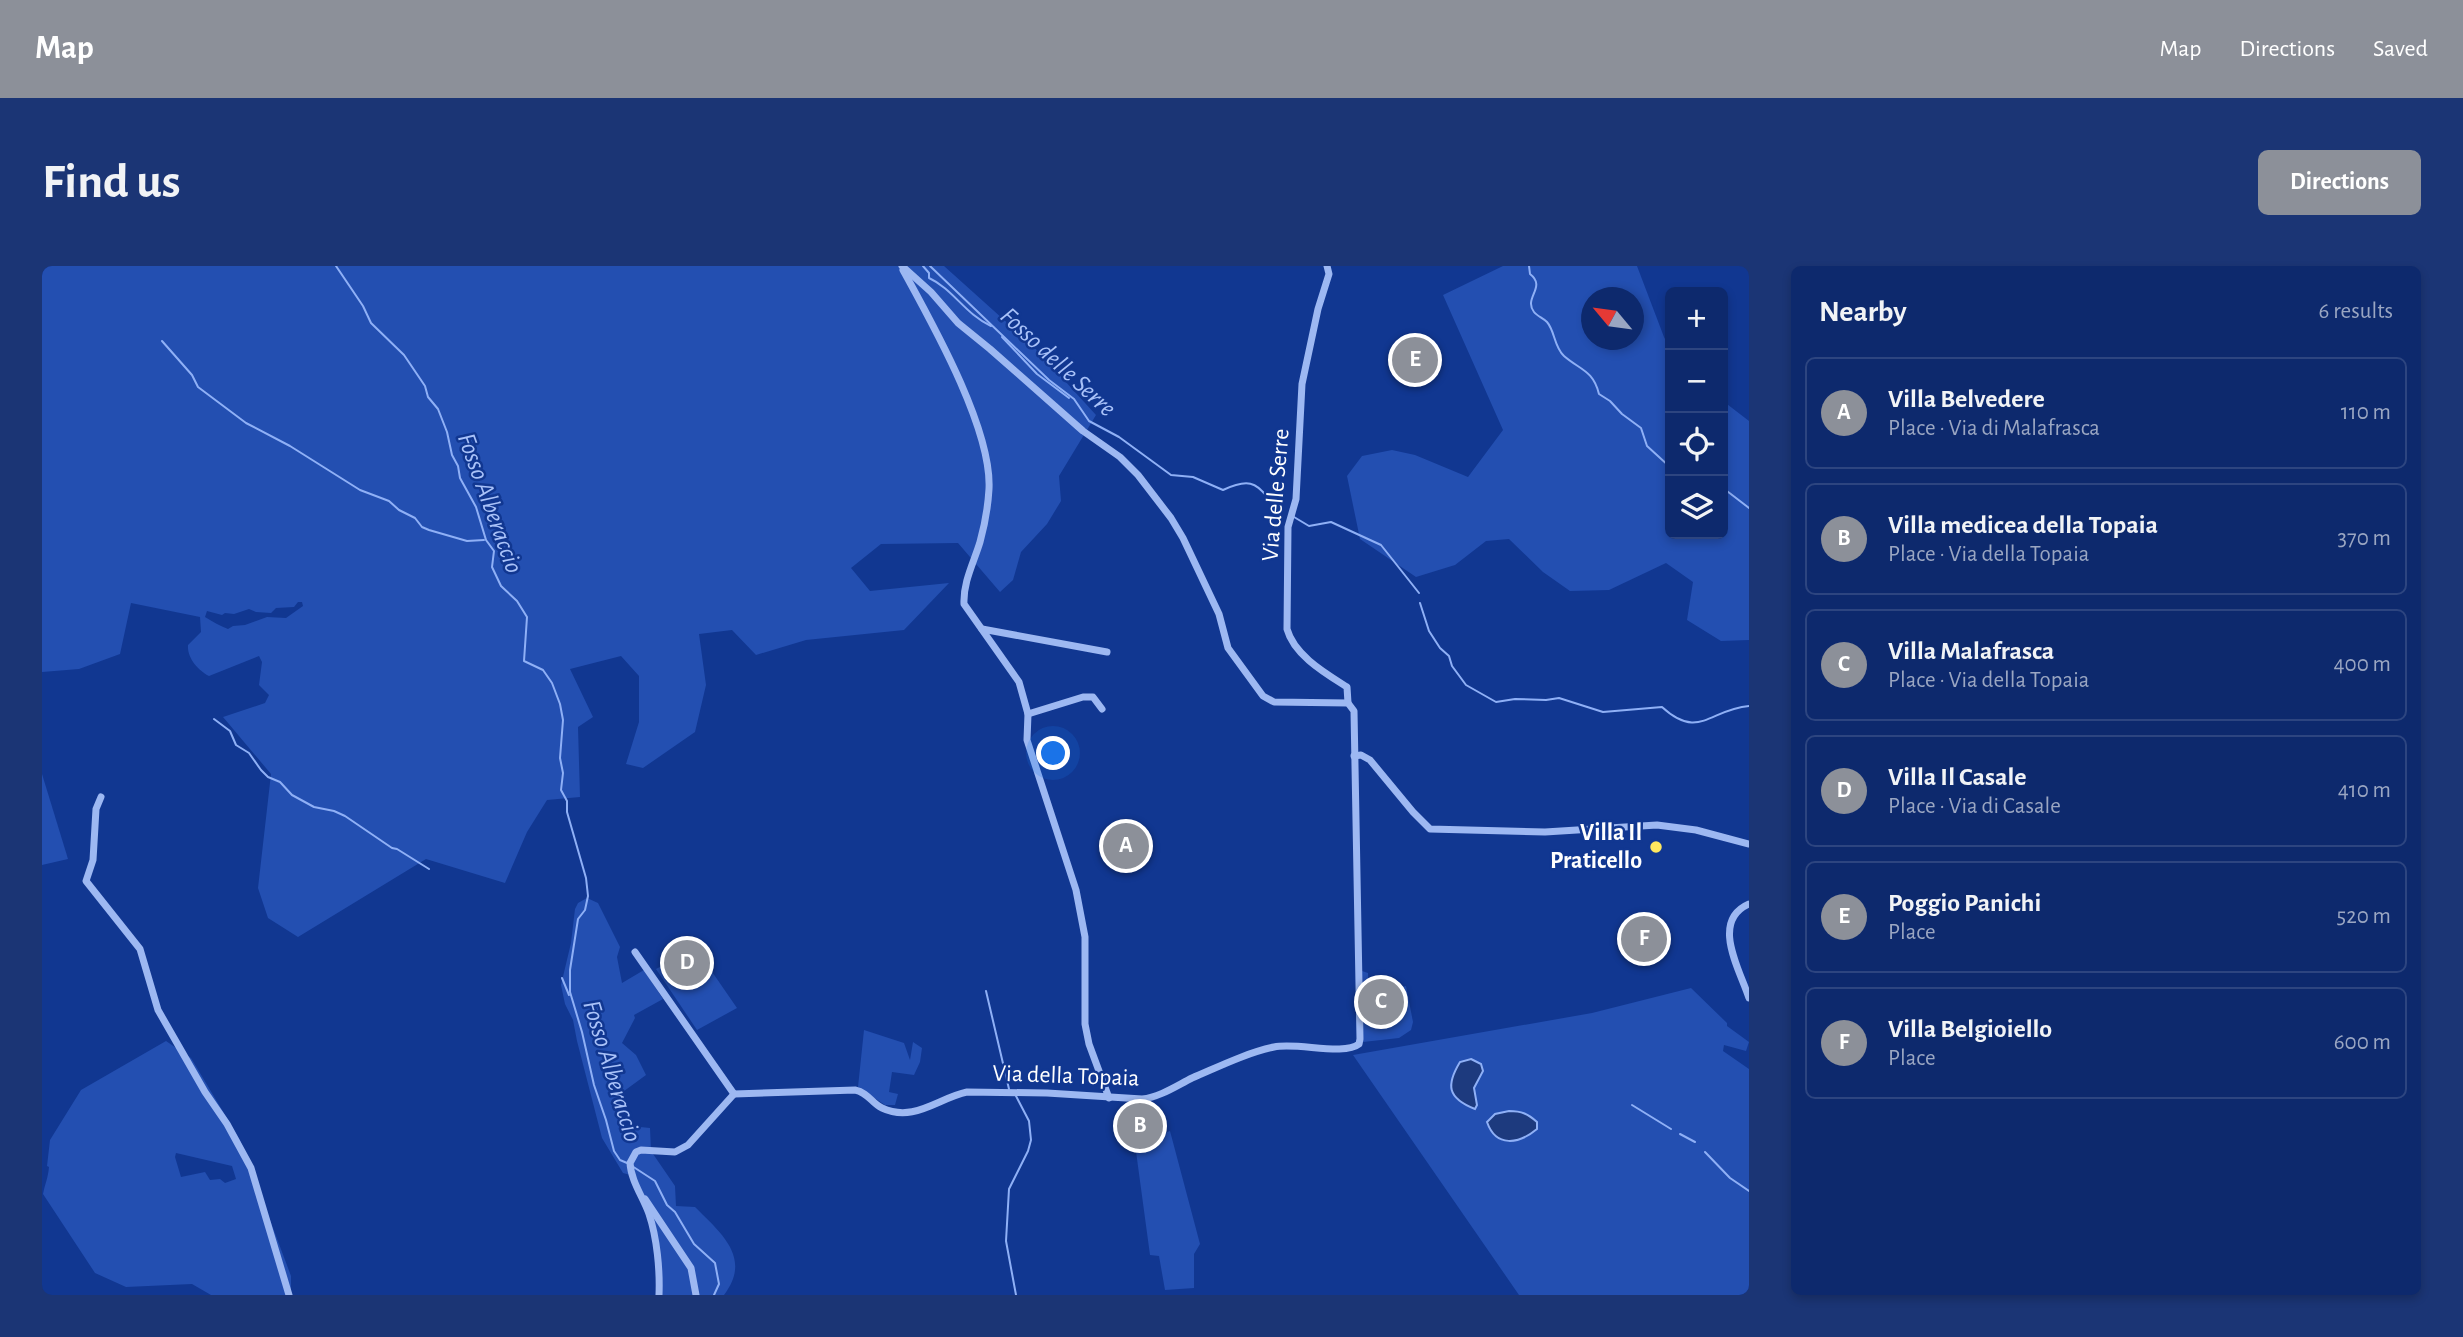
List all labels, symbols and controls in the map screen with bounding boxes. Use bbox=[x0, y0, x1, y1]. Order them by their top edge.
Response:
text: Map bbox=[35, 32, 94, 65]
text: Map bbox=[2159, 37, 2201, 61]
text: Directions bbox=[2239, 37, 2335, 61]
text: Saved bbox=[2373, 37, 2428, 61]
button: Directions bbox=[2258, 150, 2421, 215]
text: Find us bbox=[42, 158, 181, 207]
north arrow bbox=[1581, 287, 1644, 350]
map controls bbox=[1665, 287, 1728, 539]
button: + bbox=[1665, 287, 1728, 350]
text: Nearby bbox=[1819, 297, 1907, 327]
text: 6 results bbox=[2319, 300, 2393, 323]
water label: Fosso delle Serre bbox=[995, 302, 1121, 422]
pin: E bbox=[1392, 334, 1438, 386]
button: − bbox=[1665, 350, 1728, 413]
text: Villa Belvedere bbox=[1888, 386, 2045, 412]
text: A bbox=[1837, 401, 1851, 424]
text: 110 m bbox=[2341, 401, 2391, 424]
button: locate bbox=[1665, 413, 1728, 476]
text: Place · Via di Malafrasca bbox=[1888, 417, 2100, 440]
street label: Via delle Serre bbox=[1258, 428, 1294, 562]
water label: Fosso Alberaccio bbox=[453, 430, 527, 576]
button: layers bbox=[1665, 476, 1728, 539]
text: Villa medicea della Topaia bbox=[1888, 512, 2158, 538]
text: B bbox=[1837, 527, 1851, 550]
text: 370 m bbox=[2338, 527, 2391, 550]
text: Place · Via della Topaia bbox=[1888, 543, 2089, 566]
text: Villa Malafrasca bbox=[1888, 638, 2054, 664]
text: C bbox=[1838, 653, 1850, 676]
text: 400 m bbox=[2333, 653, 2391, 676]
text: Place · Via della Topaia bbox=[1888, 669, 2089, 692]
your location bbox=[1036, 736, 1070, 770]
text: Villa Il Casale bbox=[1888, 764, 2027, 790]
text: D bbox=[1836, 779, 1852, 802]
text: 410 m bbox=[2338, 779, 2391, 802]
text: Place · Via di Casale bbox=[1888, 795, 2061, 818]
pin: A bbox=[1103, 820, 1149, 872]
place label: Villa Il Praticello bbox=[1550, 821, 1642, 873]
marker: Villa Il Praticello bbox=[1648, 839, 1664, 855]
text: Poggio Panichi bbox=[1888, 890, 2041, 916]
text: E bbox=[1838, 905, 1850, 928]
text: 520 m bbox=[2337, 905, 2391, 928]
pin: F bbox=[1621, 913, 1667, 965]
text: Place bbox=[1888, 921, 1936, 944]
pin: D bbox=[664, 937, 710, 989]
pin: C bbox=[1358, 976, 1404, 1028]
water label: Fosso Alberaccio bbox=[578, 997, 646, 1145]
text: Villa Belgioiello bbox=[1888, 1016, 2052, 1042]
text: F bbox=[1839, 1031, 1849, 1054]
text: 600 m bbox=[2334, 1031, 2391, 1054]
text: Place bbox=[1888, 1047, 1936, 1070]
street label: Via della Topaia bbox=[992, 1061, 1140, 1091]
pin: B bbox=[1117, 1100, 1163, 1152]

